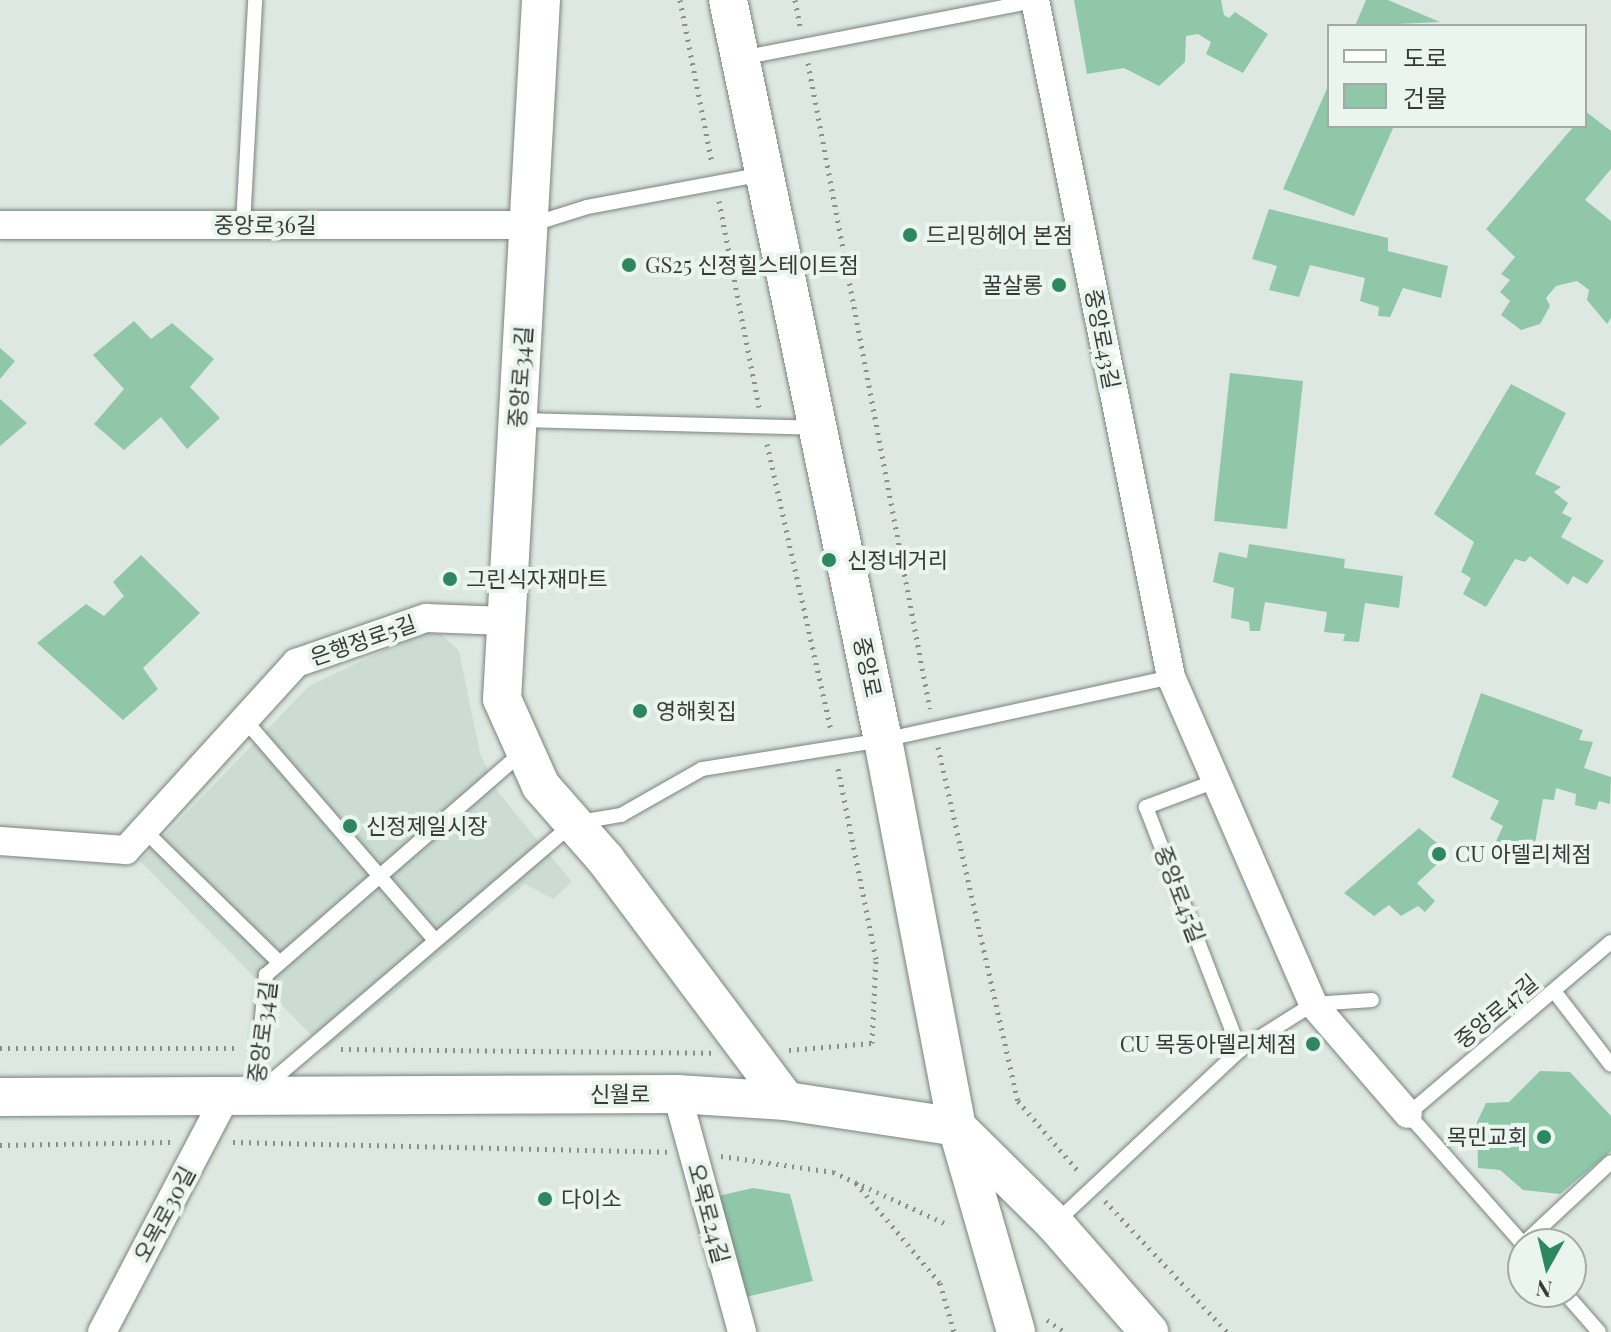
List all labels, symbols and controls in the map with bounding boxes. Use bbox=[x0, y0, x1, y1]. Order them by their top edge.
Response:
legend bbox=[1327, 24, 1587, 128]
text: 도로 bbox=[1403, 41, 1447, 73]
text: 건물 bbox=[1403, 81, 1447, 113]
street label: 중앙로36길 bbox=[214, 212, 316, 238]
place label: 드리밍헤어 본점 bbox=[926, 222, 1073, 248]
marker: 드리밍헤어 본점 bbox=[901, 226, 919, 244]
place label: GS25 신정힐스테이트점 bbox=[645, 252, 859, 278]
marker: GS25 신정힐스테이트점 bbox=[620, 256, 638, 274]
place label: 꿀살롱 bbox=[982, 272, 1043, 298]
marker: 꿀살롱 bbox=[1050, 276, 1068, 294]
street label: 중앙로43길 bbox=[1080, 287, 1126, 391]
street label: 중앙로34길 bbox=[503, 325, 537, 429]
place label: 신정네거리 bbox=[847, 547, 948, 573]
marker: 신정네거리 bbox=[818, 549, 840, 571]
place label: 그린식자재마트 bbox=[466, 566, 608, 592]
marker: 그린식자재마트 bbox=[441, 570, 459, 588]
street label: 은행정로5길 bbox=[307, 610, 419, 670]
street label: 중앙로 bbox=[849, 635, 887, 699]
place label: 영해횟집 bbox=[656, 698, 737, 724]
marker: 영해횟집 bbox=[631, 702, 649, 720]
place label: 신정제일시장 bbox=[366, 813, 487, 839]
marker: 신정제일시장 bbox=[341, 817, 359, 835]
place label: CU 아델리체점 bbox=[1455, 841, 1592, 867]
street label: 중앙로45길 bbox=[1150, 842, 1210, 946]
marker: CU 아델리체점 bbox=[1430, 845, 1448, 863]
street label: 중앙로47길 bbox=[1449, 969, 1543, 1053]
street label: 중앙로34길 bbox=[243, 980, 281, 1084]
place label: CU 목동아델리체점 bbox=[1120, 1031, 1297, 1057]
marker: CU 목동아델리체점 bbox=[1304, 1035, 1322, 1053]
street label: 신월로 bbox=[590, 1081, 650, 1107]
place label: 목민교회 bbox=[1447, 1124, 1528, 1150]
marker: 목민교회 bbox=[1535, 1128, 1553, 1146]
street label: 오목로24길 bbox=[683, 1160, 735, 1266]
street label: 오목로30길 bbox=[128, 1162, 200, 1266]
place label: 다이소 bbox=[561, 1186, 622, 1212]
marker: 다이소 bbox=[536, 1190, 554, 1208]
north arrow bbox=[1507, 1228, 1587, 1308]
text: N bbox=[1534, 1274, 1554, 1306]

